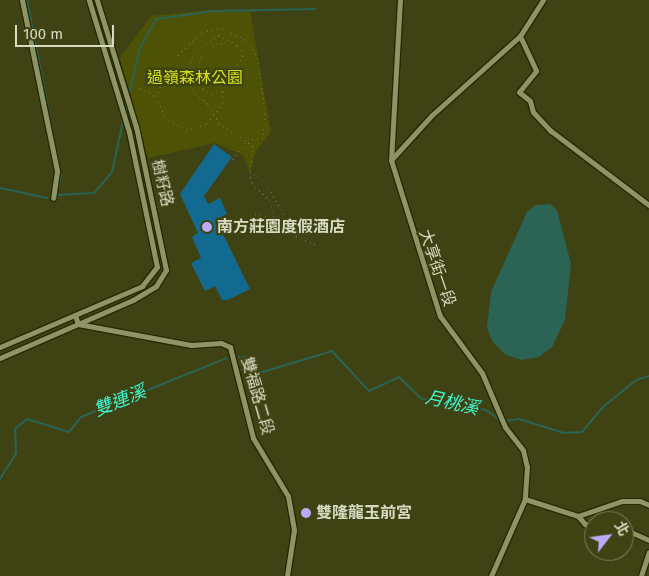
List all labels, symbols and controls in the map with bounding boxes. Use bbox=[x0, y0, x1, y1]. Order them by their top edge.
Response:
scale bar bbox=[18, 15, 116, 47]
text: 100 m bbox=[23, 25, 63, 43]
park label: 過嶺森林公園 bbox=[147, 68, 243, 88]
street label: 樹籽路 bbox=[147, 157, 177, 209]
place label: 南方莊園度假酒店 bbox=[217, 217, 345, 237]
marker: 南方莊園度假酒店 bbox=[201, 221, 213, 233]
street label: 大享街一段 bbox=[415, 227, 459, 309]
street label: 雙福路二段 bbox=[237, 355, 277, 437]
water label: 雙連溪 bbox=[91, 381, 149, 421]
water label: 月桃溪 bbox=[423, 386, 481, 420]
place label: 雙隆龍玉前宮 bbox=[316, 503, 412, 523]
marker: 雙隆龍玉前宮 bbox=[300, 507, 312, 519]
north arrow bbox=[584, 511, 634, 561]
text: 北 bbox=[611, 518, 632, 539]

